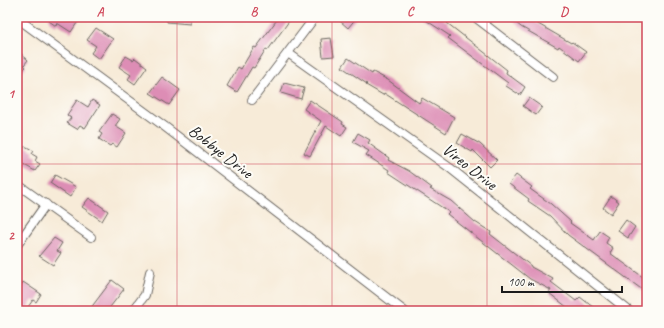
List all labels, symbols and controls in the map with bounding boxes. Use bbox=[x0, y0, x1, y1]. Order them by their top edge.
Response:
text: A bbox=[97, 4, 105, 20]
text: B bbox=[251, 4, 259, 20]
text: C bbox=[407, 4, 415, 20]
text: D bbox=[560, 4, 569, 20]
text: 1 bbox=[8, 86, 16, 102]
street label: Bobbye Drive bbox=[184, 120, 258, 184]
street label: Vireo Drive bbox=[438, 139, 502, 195]
text: 2 bbox=[8, 228, 15, 244]
scale bar bbox=[502, 268, 622, 294]
text: 100 m bbox=[508, 274, 535, 290]

